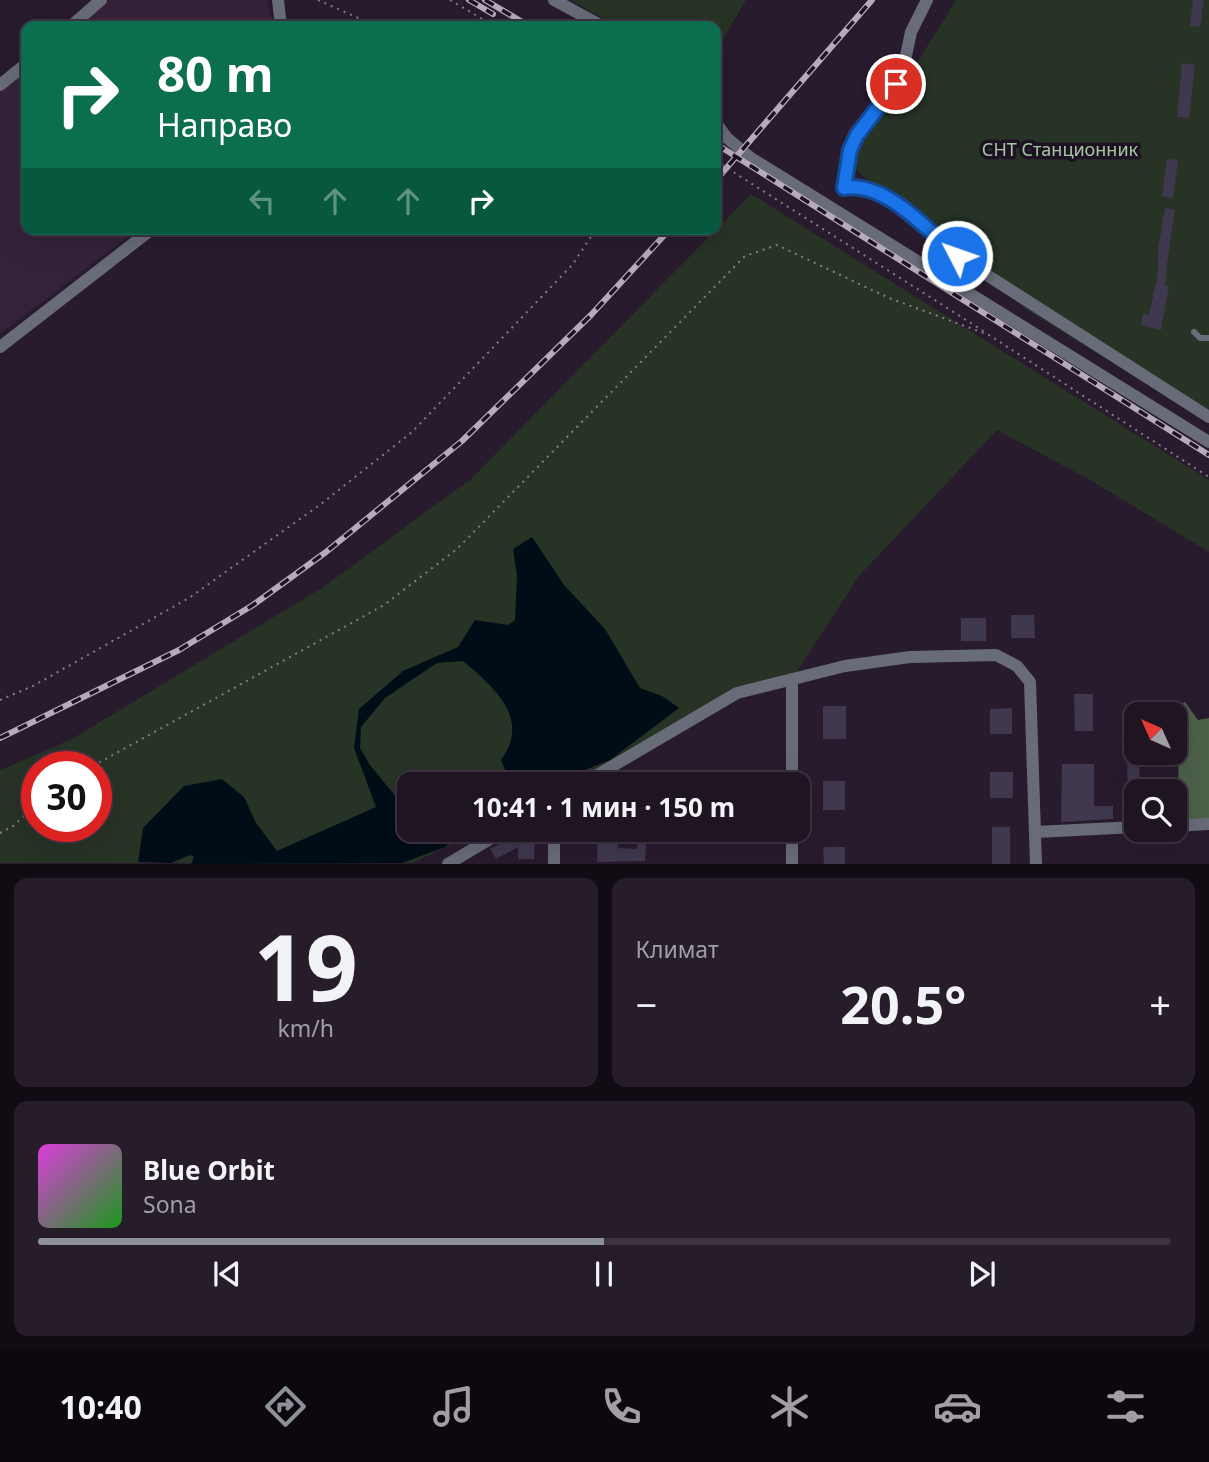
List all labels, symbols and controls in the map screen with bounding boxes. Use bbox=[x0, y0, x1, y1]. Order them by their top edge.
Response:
text: 80 m bbox=[157, 40, 274, 106]
icon: right bbox=[42, 49, 133, 140]
pin bbox=[866, 54, 926, 114]
icon: arrive bbox=[877, 65, 915, 103]
text: Направо bbox=[157, 103, 292, 146]
park label: СНТ Станционник bbox=[982, 137, 1139, 161]
icon: left bbox=[243, 182, 281, 220]
icon: ahead bbox=[316, 182, 354, 220]
icon: ahead bbox=[389, 182, 427, 220]
icon: right bbox=[462, 182, 500, 220]
position arrow bbox=[920, 219, 994, 293]
north arrow bbox=[1124, 702, 1186, 765]
map controls bbox=[1124, 702, 1187, 842]
speed limit sign: 30 bbox=[21, 751, 112, 842]
button: search bbox=[1124, 779, 1187, 842]
text: 10:41 · 1 мин · 150 m bbox=[472, 789, 735, 825]
text: 19 bbox=[254, 904, 358, 1028]
text: Климат bbox=[636, 933, 719, 965]
text: 20.5° bbox=[840, 968, 966, 1039]
text: − bbox=[636, 978, 657, 1030]
text: + bbox=[1149, 978, 1171, 1030]
text: km/h bbox=[277, 1012, 334, 1044]
text: Blue Orbit bbox=[143, 1152, 275, 1188]
text: Sona bbox=[143, 1188, 197, 1220]
icon: previous bbox=[208, 1255, 246, 1293]
icon: pause bbox=[585, 1255, 623, 1293]
icon: next bbox=[963, 1255, 1001, 1293]
icon: directions bbox=[261, 1382, 310, 1431]
icon: music bbox=[429, 1382, 478, 1431]
icon: phone bbox=[597, 1382, 646, 1431]
icon: climate bbox=[765, 1382, 814, 1431]
icon: car bbox=[933, 1382, 982, 1431]
icon: filters bbox=[1101, 1382, 1150, 1431]
text: 10:40 bbox=[59, 1385, 142, 1428]

